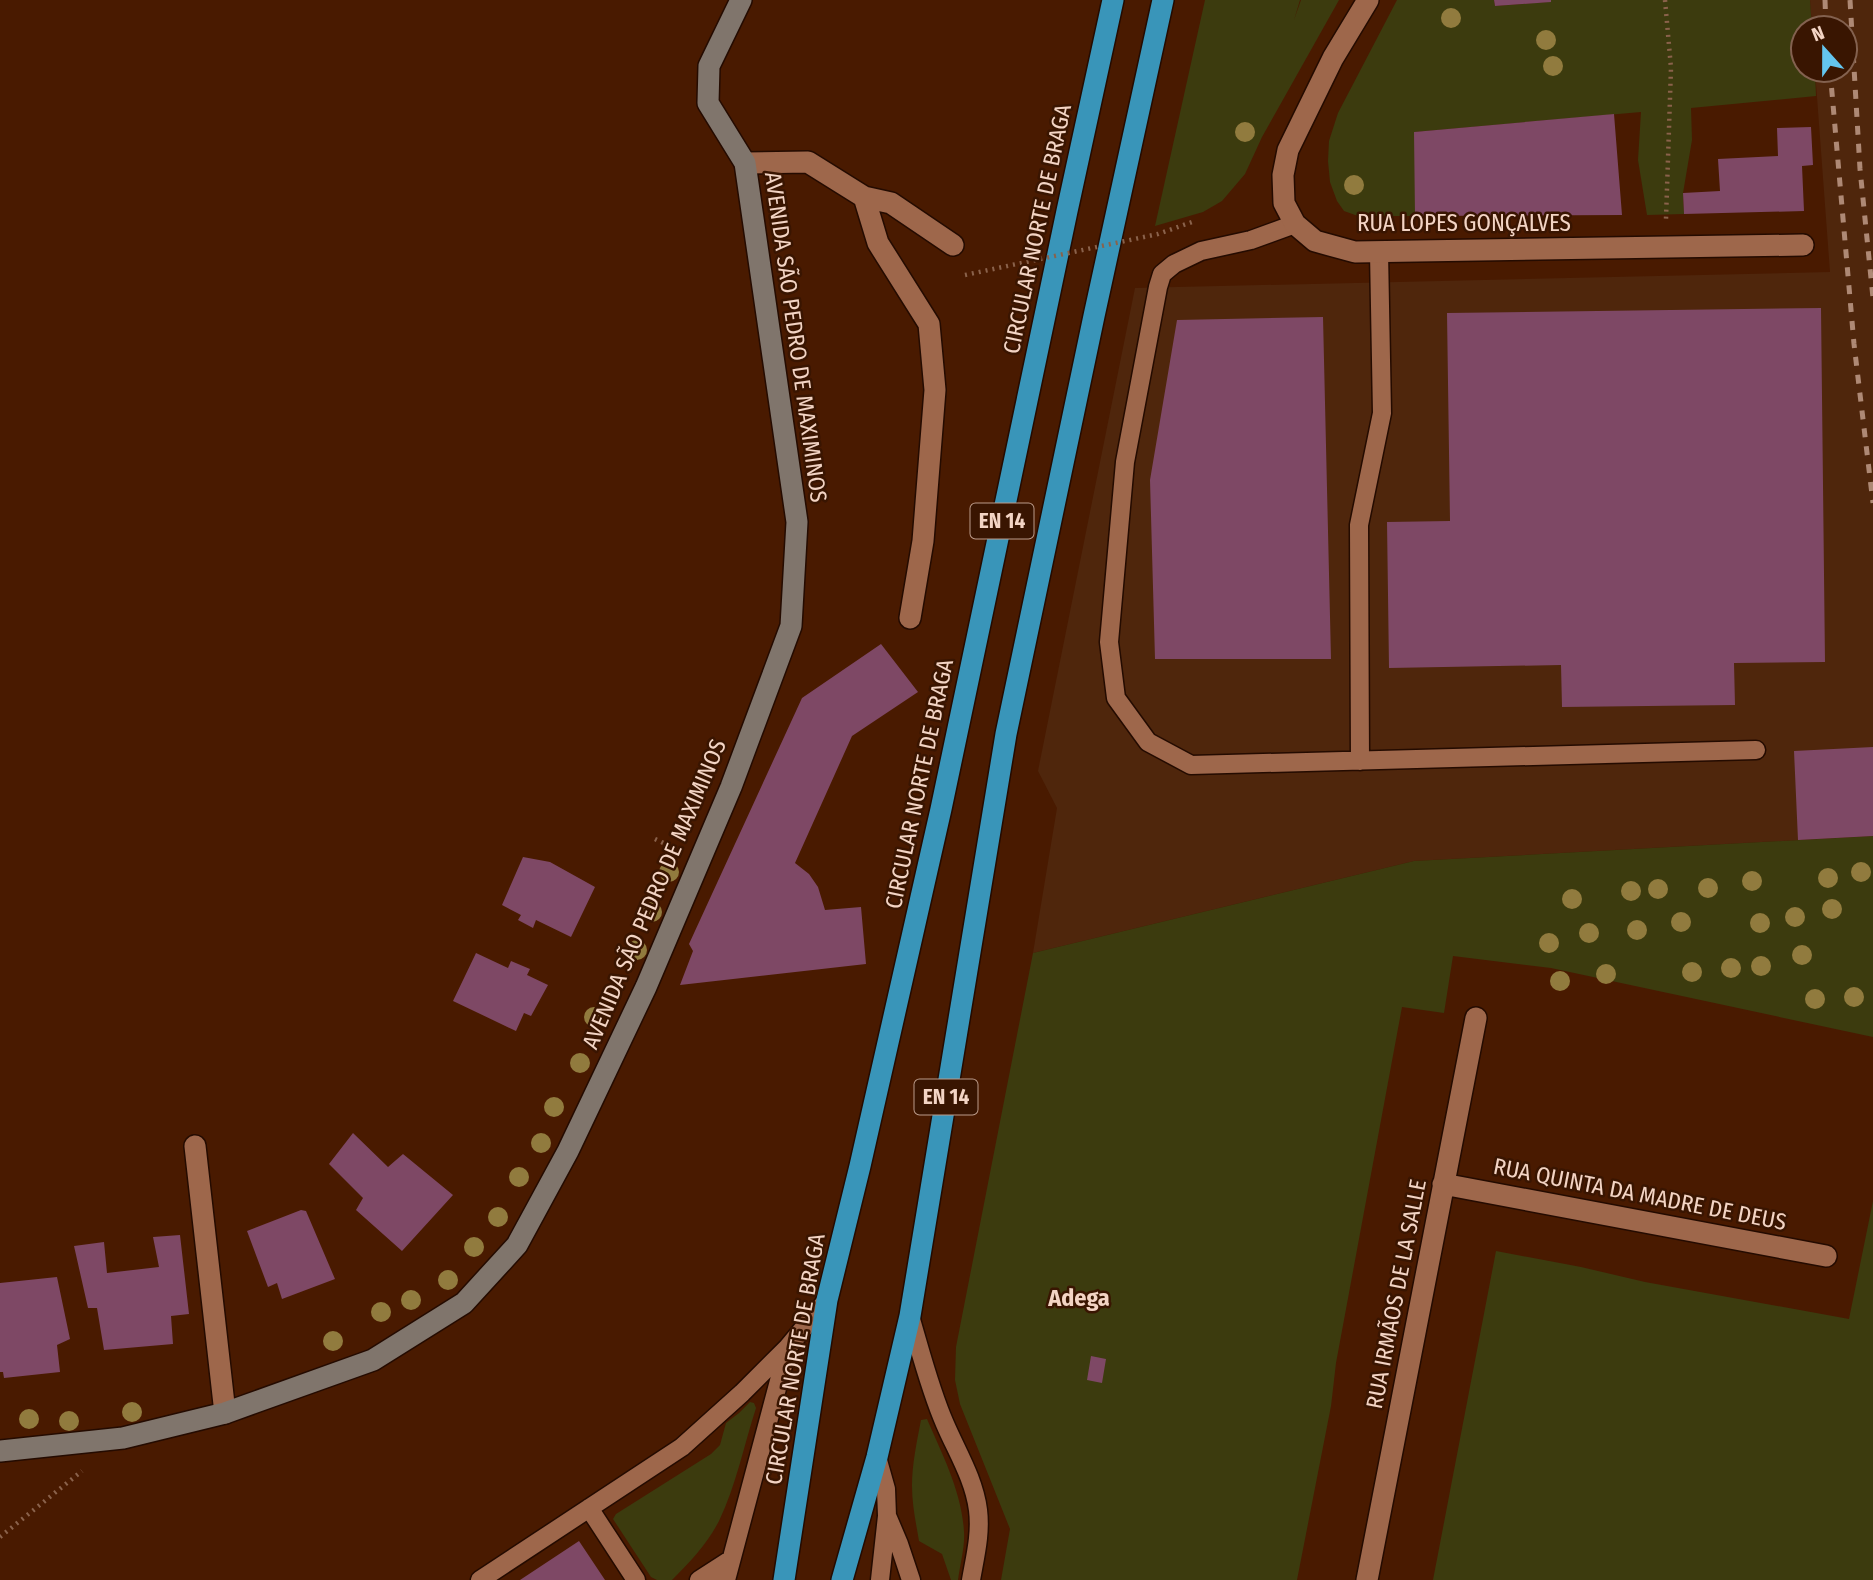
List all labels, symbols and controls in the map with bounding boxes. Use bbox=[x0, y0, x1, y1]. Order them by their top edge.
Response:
north arrow bbox=[1789, 14, 1859, 84]
text: N bbox=[1809, 21, 1828, 46]
street label: CIRCULAR NORTE DE BRAGA bbox=[997, 102, 1077, 356]
street label: AVENIDA SÃO PEDRO DE MAXIMINOS bbox=[759, 170, 833, 504]
street label: RUA LOPES GONÇALVES bbox=[1357, 209, 1571, 237]
road number: EN 14 bbox=[970, 504, 1034, 538]
street label: CIRCULAR NORTE DE BRAGA bbox=[879, 657, 959, 911]
street label: AVENIDA SÃO PEDRO DE MAXIMINOS bbox=[576, 735, 732, 1053]
road number: EN 14 bbox=[914, 1080, 978, 1114]
street label: RUA QUINTA DA MADRE DE DEUS bbox=[1491, 1152, 1789, 1236]
street label: RUA IRMÃOS DE LA SALLE bbox=[1360, 1177, 1432, 1411]
street label: CIRCULAR NORTE DE BRAGA bbox=[759, 1231, 831, 1487]
district label: Adega bbox=[1047, 1284, 1110, 1312]

